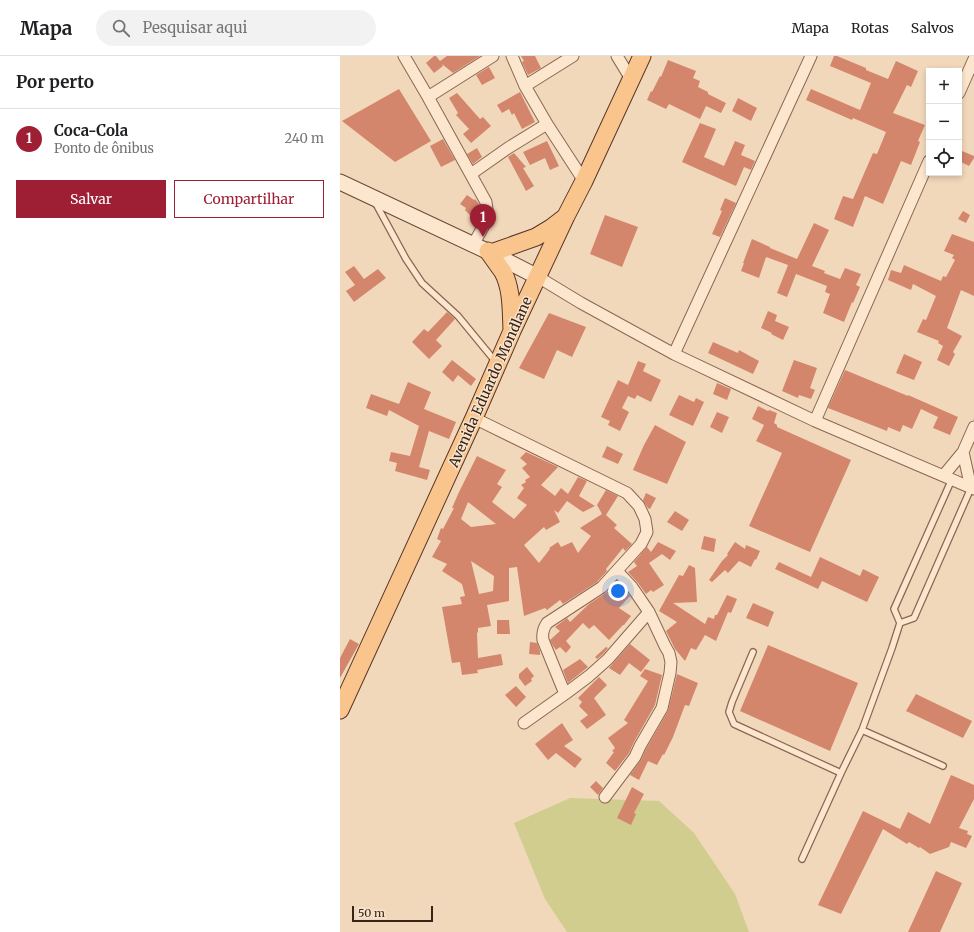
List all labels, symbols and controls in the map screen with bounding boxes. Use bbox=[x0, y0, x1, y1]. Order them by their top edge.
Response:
search box bbox=[96, 10, 376, 46]
text: Mapa bbox=[20, 16, 72, 40]
icon: search bbox=[110, 17, 132, 39]
text: Pesquisar aqui bbox=[142, 18, 247, 37]
text: Mapa bbox=[792, 19, 829, 37]
text: Rotas bbox=[851, 19, 889, 37]
text: Salvos bbox=[911, 19, 954, 37]
map controls bbox=[926, 68, 962, 176]
button: + bbox=[926, 68, 962, 104]
text: Por perto bbox=[16, 71, 94, 93]
button: − bbox=[926, 104, 962, 140]
text: Coca-Cola bbox=[54, 121, 128, 140]
text: 1 bbox=[26, 130, 32, 147]
text: 240 m bbox=[284, 130, 324, 147]
text: Ponto de ônibus bbox=[54, 140, 154, 157]
button: locate bbox=[926, 140, 962, 176]
button: Salvar bbox=[16, 180, 166, 218]
button: Compartilhar bbox=[174, 180, 324, 218]
pin: 1 bbox=[470, 204, 496, 237]
street label: Avenida Eduardo Mondlane bbox=[444, 294, 536, 471]
your location bbox=[608, 581, 628, 601]
scale bar bbox=[352, 904, 433, 923]
text: 50 m bbox=[358, 906, 385, 920]

